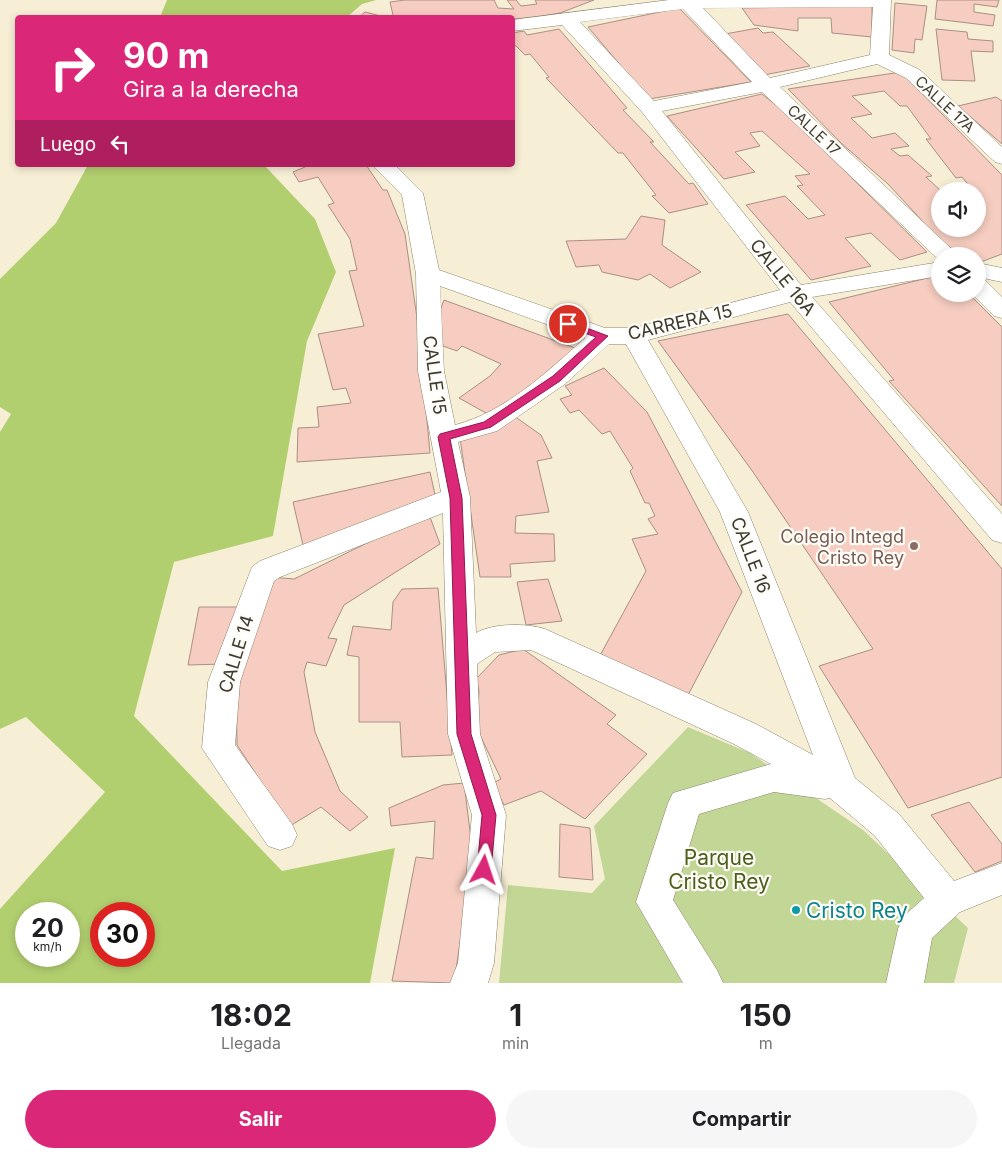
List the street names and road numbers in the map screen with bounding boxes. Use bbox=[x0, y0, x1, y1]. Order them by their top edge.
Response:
street label: CALLE 17A bbox=[911, 72, 979, 136]
street label: CALLE 17 bbox=[783, 101, 845, 159]
street label: CALLE 16A bbox=[746, 235, 820, 319]
street label: CARRERA 15 bbox=[626, 300, 734, 344]
street label: CALLE 15 bbox=[419, 334, 451, 416]
street label: CALLE 16 bbox=[727, 514, 775, 596]
street label: CALLE 14 bbox=[214, 612, 258, 696]

